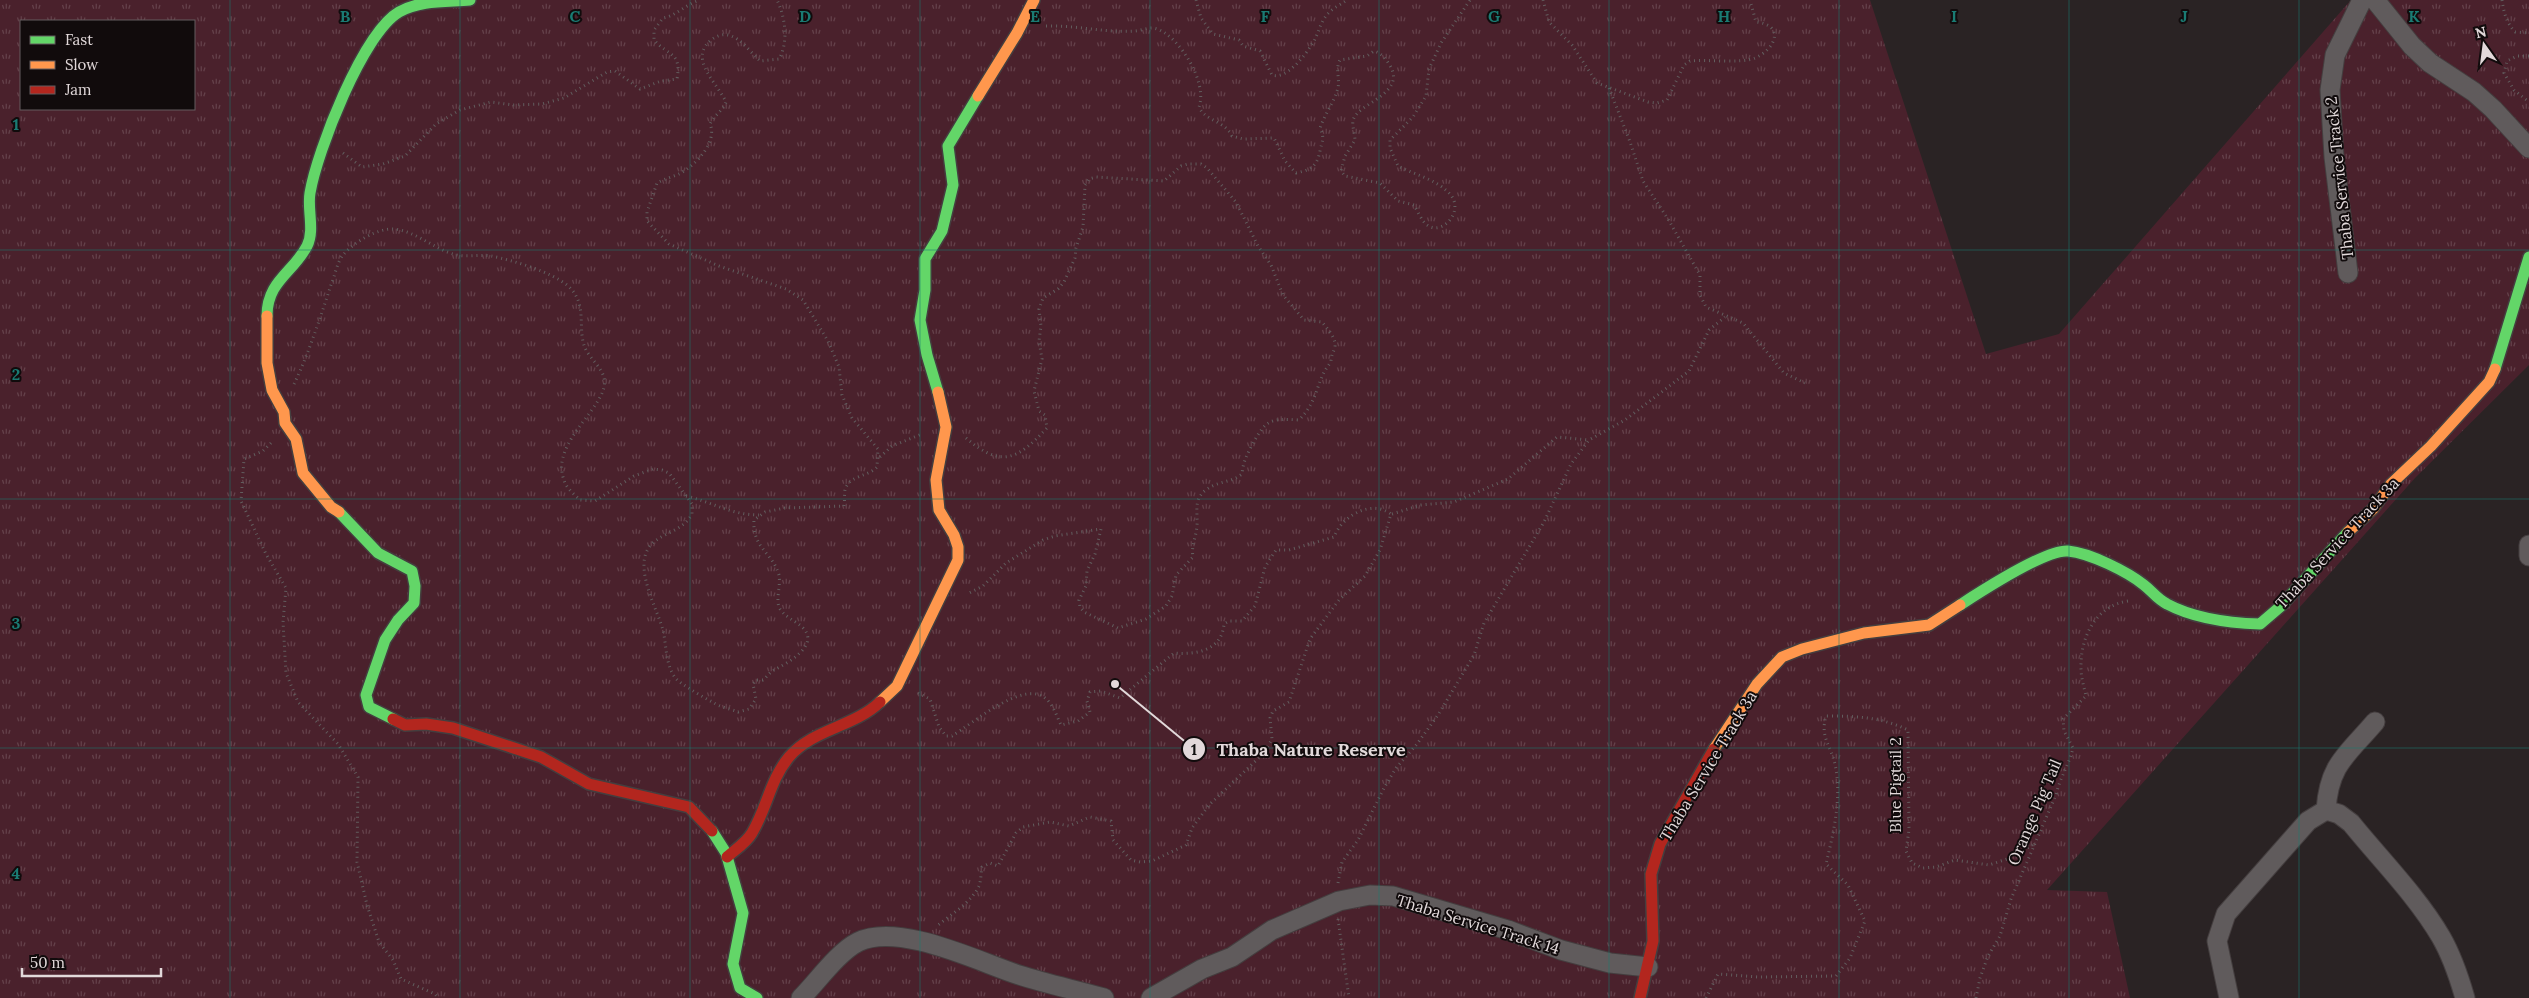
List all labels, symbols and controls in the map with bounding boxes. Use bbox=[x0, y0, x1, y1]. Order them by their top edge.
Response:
text: B bbox=[340, 6, 351, 26]
text: C bbox=[569, 6, 581, 26]
text: D bbox=[799, 6, 811, 26]
text: E bbox=[1030, 6, 1040, 26]
text: F bbox=[1260, 6, 1270, 26]
text: G bbox=[1488, 6, 1500, 26]
text: H bbox=[1718, 6, 1731, 26]
text: I bbox=[1951, 6, 1957, 26]
text: J bbox=[2180, 6, 2188, 26]
text: K bbox=[2408, 6, 2420, 26]
legend bbox=[20, 20, 195, 110]
north arrow bbox=[2459, 20, 2509, 70]
text: N bbox=[2473, 22, 2488, 42]
text: Fast bbox=[65, 30, 93, 49]
text: Slow bbox=[65, 55, 98, 74]
text: Jam bbox=[64, 80, 92, 99]
street label: Thaba Service Track 2 bbox=[2321, 96, 2357, 260]
text: 1 bbox=[13, 114, 19, 134]
text: 2 bbox=[12, 364, 20, 384]
street label: Thaba Service Track 3a bbox=[2271, 473, 2403, 613]
text: 3 bbox=[12, 613, 21, 633]
street label: Thaba Service Track 3a bbox=[1655, 687, 1761, 845]
callout: Thaba Nature Reserve bbox=[1181, 733, 1415, 766]
street label: Blue Pigtail 2 bbox=[1885, 737, 1905, 833]
text: Thaba Nature Reserve bbox=[1216, 738, 1406, 761]
text: 1 bbox=[1191, 740, 1197, 759]
street label: Orange Pig Tail bbox=[2003, 756, 2065, 868]
text: 4 bbox=[12, 863, 21, 883]
street label: Thaba Service Track 14 bbox=[1394, 890, 1562, 958]
scale bar bbox=[22, 946, 161, 978]
text: 50 m bbox=[30, 953, 65, 972]

